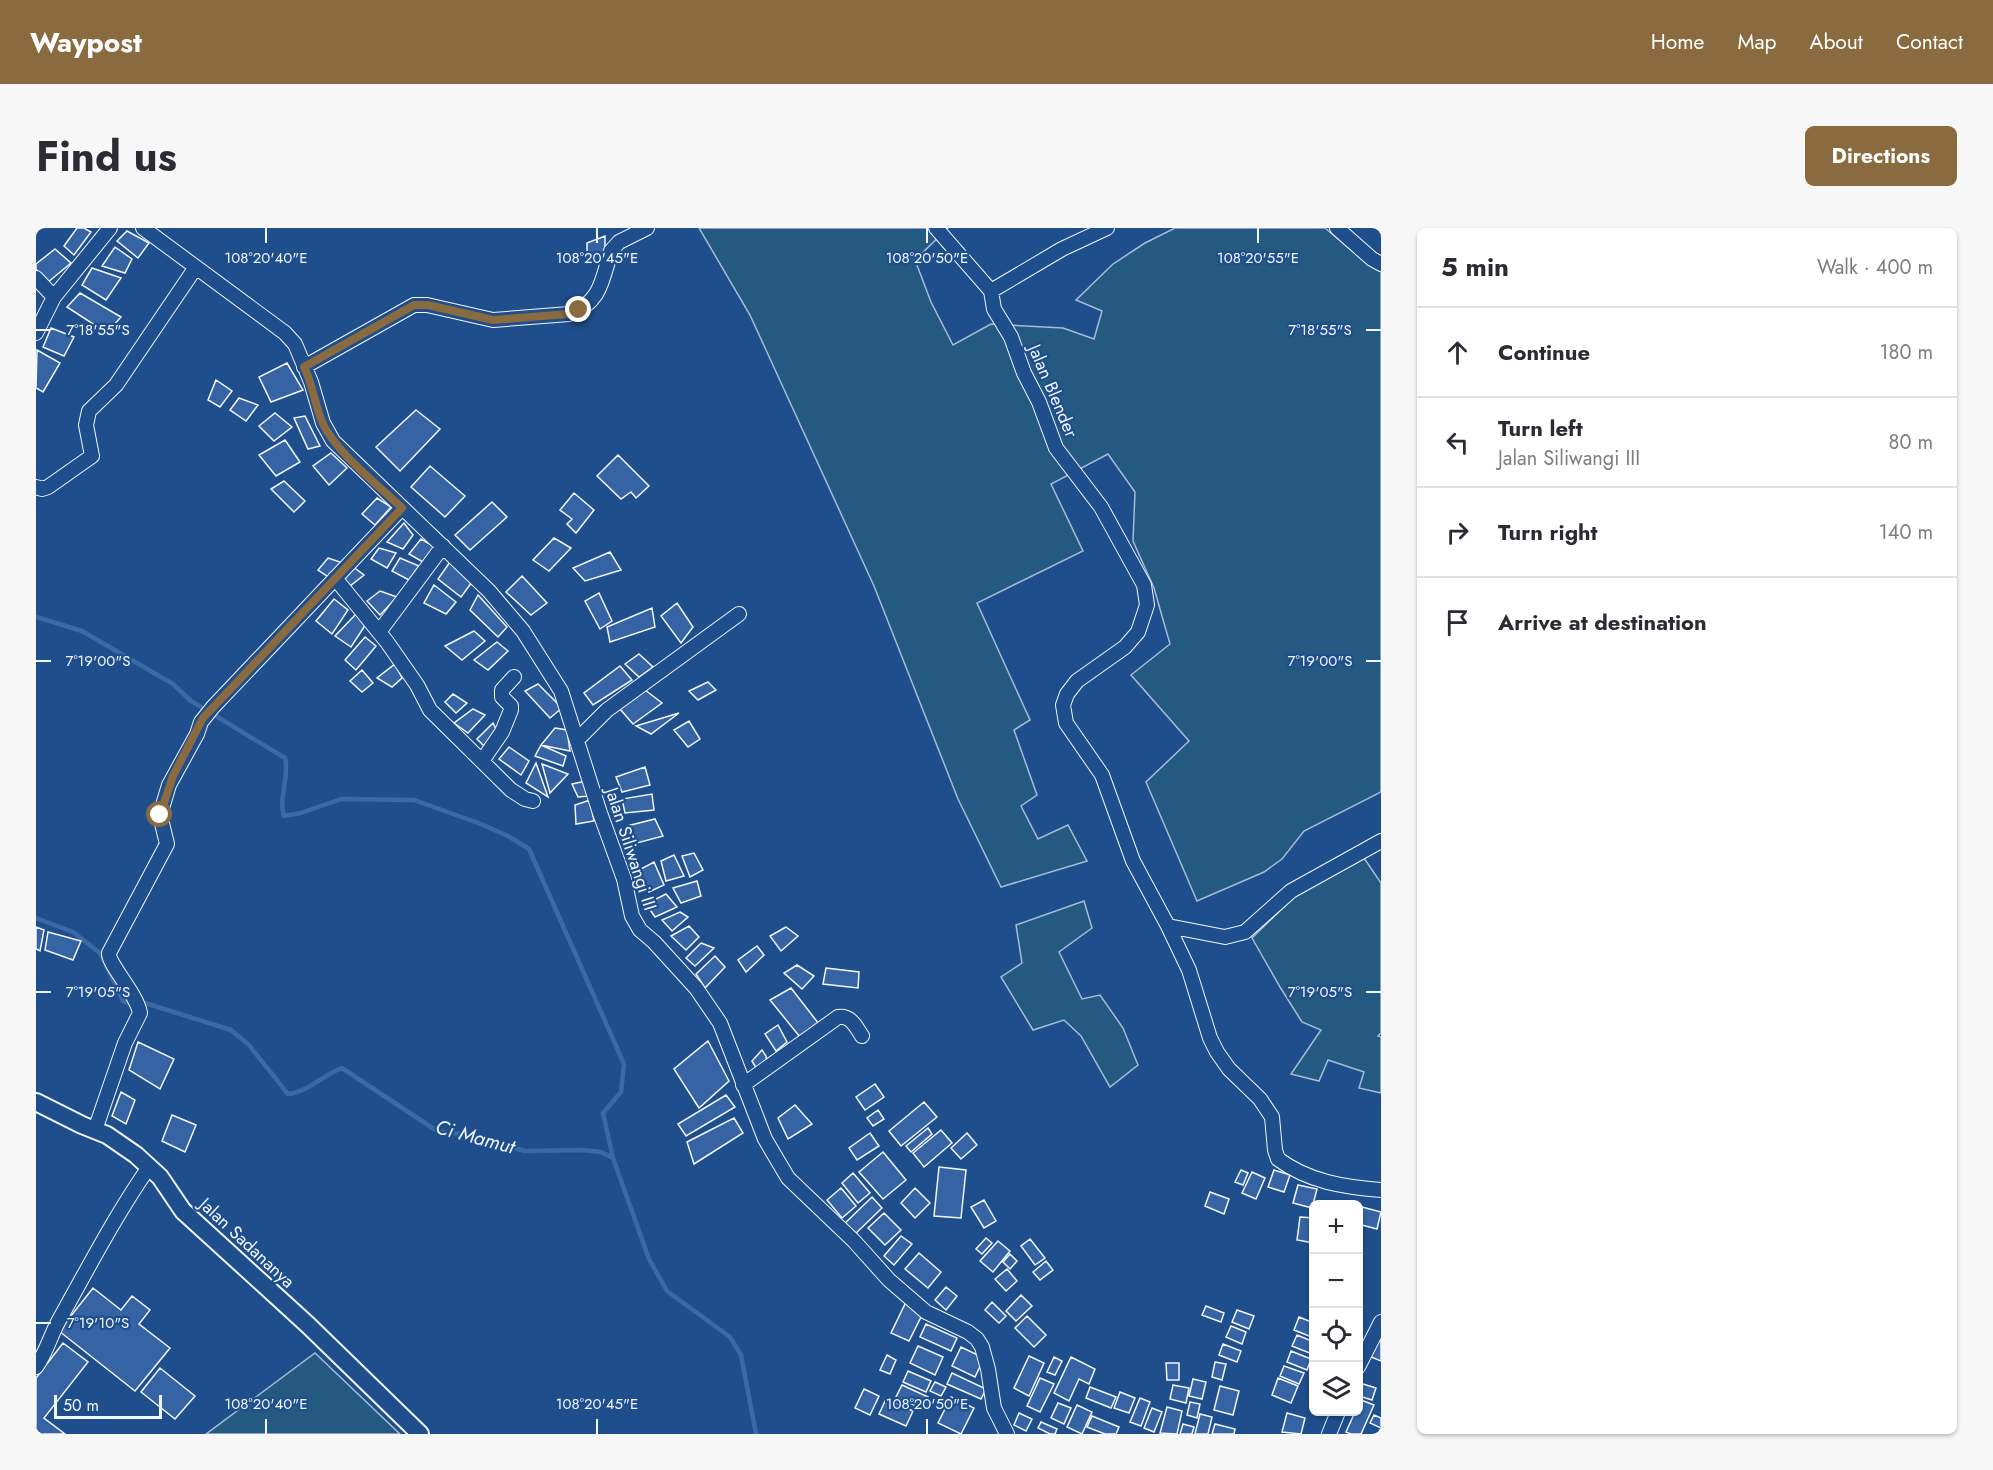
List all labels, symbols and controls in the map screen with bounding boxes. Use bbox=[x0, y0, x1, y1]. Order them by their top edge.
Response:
text: Waypost bbox=[30, 22, 142, 63]
text: Home bbox=[1651, 27, 1704, 57]
text: Map bbox=[1737, 27, 1777, 57]
text: About bbox=[1810, 27, 1863, 57]
text: Contact bbox=[1896, 27, 1963, 57]
text: Find us bbox=[36, 126, 177, 187]
button: Directions bbox=[1805, 126, 1957, 186]
text: 108°20'40"E bbox=[225, 247, 307, 269]
text: 108°20'45"E bbox=[556, 247, 638, 269]
text: 108°20'50"E bbox=[886, 247, 968, 269]
text: 108°20'55"E bbox=[1217, 247, 1299, 269]
text: 5 min bbox=[1441, 248, 1509, 286]
text: Walk · 400 m bbox=[1817, 253, 1933, 282]
route end bbox=[565, 296, 591, 322]
text: 7°18'55"S bbox=[66, 319, 130, 341]
text: 7°18'55"S bbox=[1288, 319, 1352, 341]
icon: ahead bbox=[1441, 336, 1474, 369]
text: Continue bbox=[1498, 336, 1590, 368]
street label: Jalan Blender bbox=[1021, 338, 1085, 443]
text: 180 m bbox=[1879, 338, 1933, 367]
text: Turn left bbox=[1498, 412, 1583, 444]
icon: left bbox=[1441, 426, 1474, 459]
text: 80 m bbox=[1888, 428, 1933, 457]
text: Jalan Siliwangi III bbox=[1498, 444, 1640, 473]
icon: right bbox=[1441, 516, 1474, 549]
text: Turn right bbox=[1498, 516, 1598, 548]
text: 140 m bbox=[1879, 518, 1933, 547]
icon: arrive bbox=[1441, 606, 1474, 639]
text: Arrive at destination bbox=[1498, 606, 1707, 638]
text: 7°19'00"S bbox=[66, 650, 130, 672]
text: 7°19'00"S bbox=[1288, 650, 1352, 672]
street label: Jalan Siliwangi III bbox=[598, 782, 663, 914]
route start bbox=[146, 801, 172, 827]
text: 7°19'05"S bbox=[66, 981, 130, 1003]
text: 7°19'05"S bbox=[1288, 981, 1352, 1003]
water label: Ci Mamut bbox=[432, 1112, 519, 1162]
street label: Jalan Sadananya bbox=[192, 1190, 301, 1294]
map controls bbox=[1309, 1200, 1363, 1416]
button: + bbox=[1309, 1200, 1363, 1254]
button: − bbox=[1309, 1254, 1363, 1308]
button: locate bbox=[1309, 1308, 1363, 1362]
text: 7°19'10"S bbox=[67, 1312, 129, 1334]
button: layers bbox=[1309, 1362, 1363, 1416]
scale bar bbox=[54, 1392, 162, 1420]
text: 108°20'40"E bbox=[225, 1393, 307, 1415]
text: 108°20'45"E bbox=[556, 1393, 638, 1415]
text: 108°20'50"E bbox=[886, 1393, 968, 1415]
text: 50 m bbox=[63, 1394, 99, 1417]

